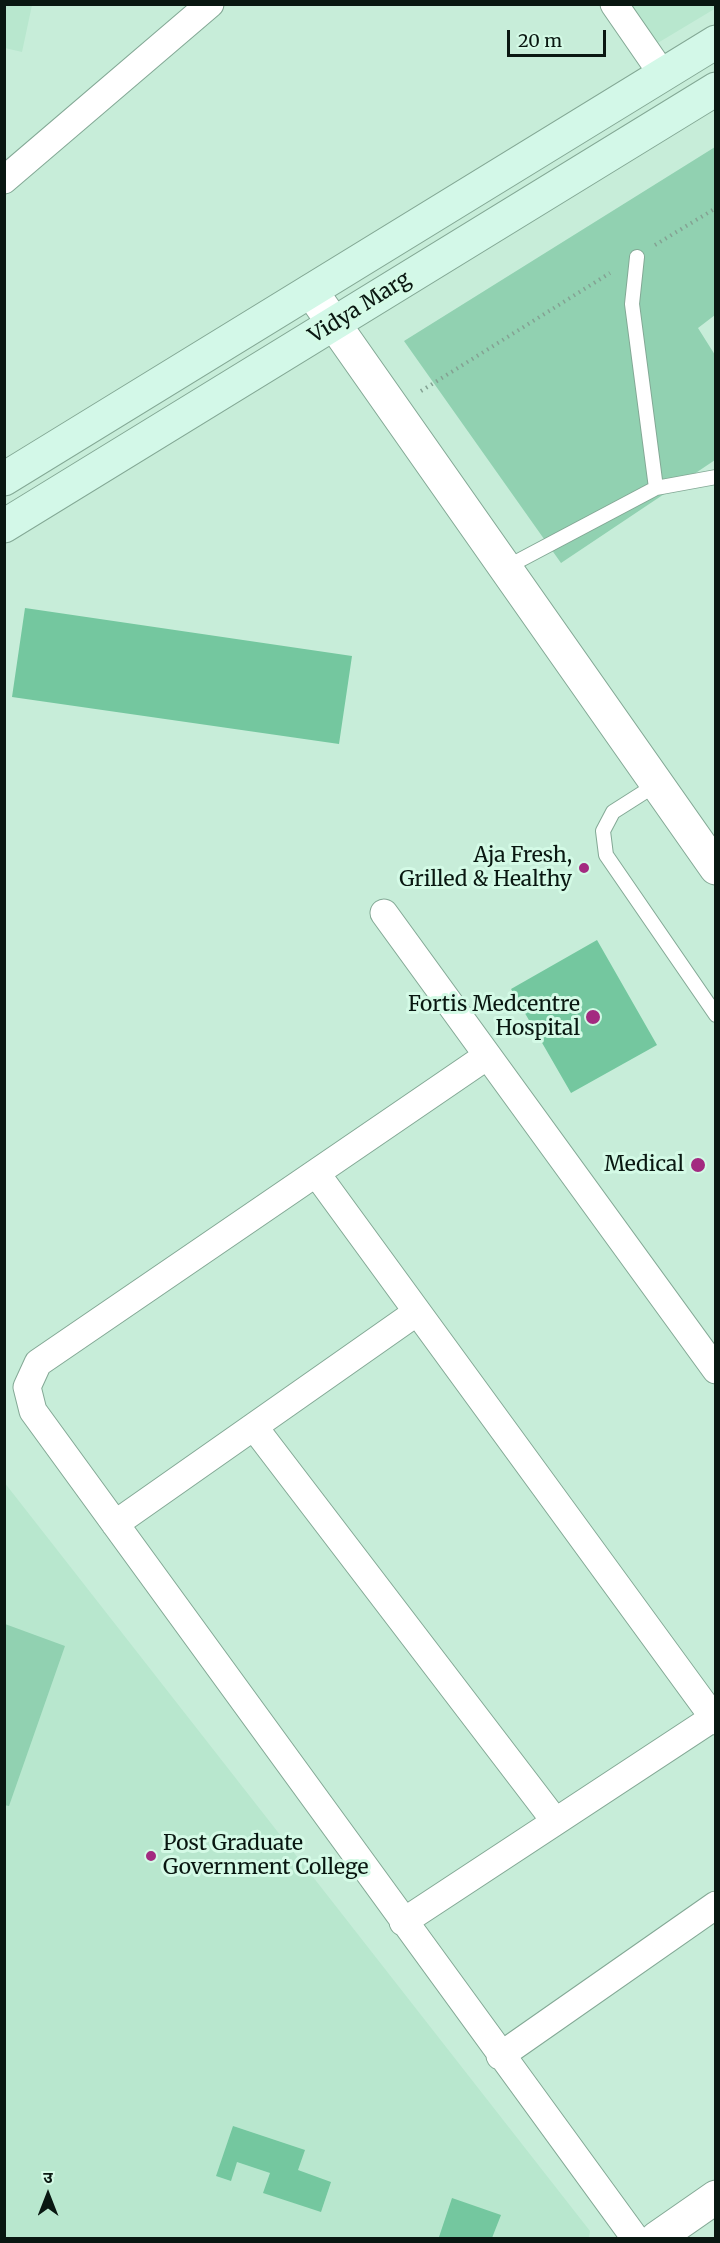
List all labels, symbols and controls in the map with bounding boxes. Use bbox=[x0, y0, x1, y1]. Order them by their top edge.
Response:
scale bar bbox=[510, 18, 609, 56]
text: 20 m bbox=[518, 29, 562, 52]
street label: Vidya Marg bbox=[305, 267, 415, 349]
place label: Aja Fresh, Grilled & Healthy bbox=[399, 843, 572, 893]
marker: Aja Fresh, Grilled & Healthy bbox=[577, 861, 591, 875]
place label: Fortis Medcentre Hospital bbox=[408, 992, 580, 1042]
marker: Fortis Medcentre Hospital bbox=[584, 1008, 602, 1026]
place label: Medical bbox=[604, 1152, 684, 1178]
marker: Medical bbox=[689, 1156, 707, 1174]
place label: Post Graduate Government College bbox=[163, 1831, 369, 1881]
marker: Post Graduate Government College bbox=[144, 1849, 158, 1863]
north arrow bbox=[18, 2165, 78, 2225]
text: उ bbox=[43, 2167, 53, 2187]

